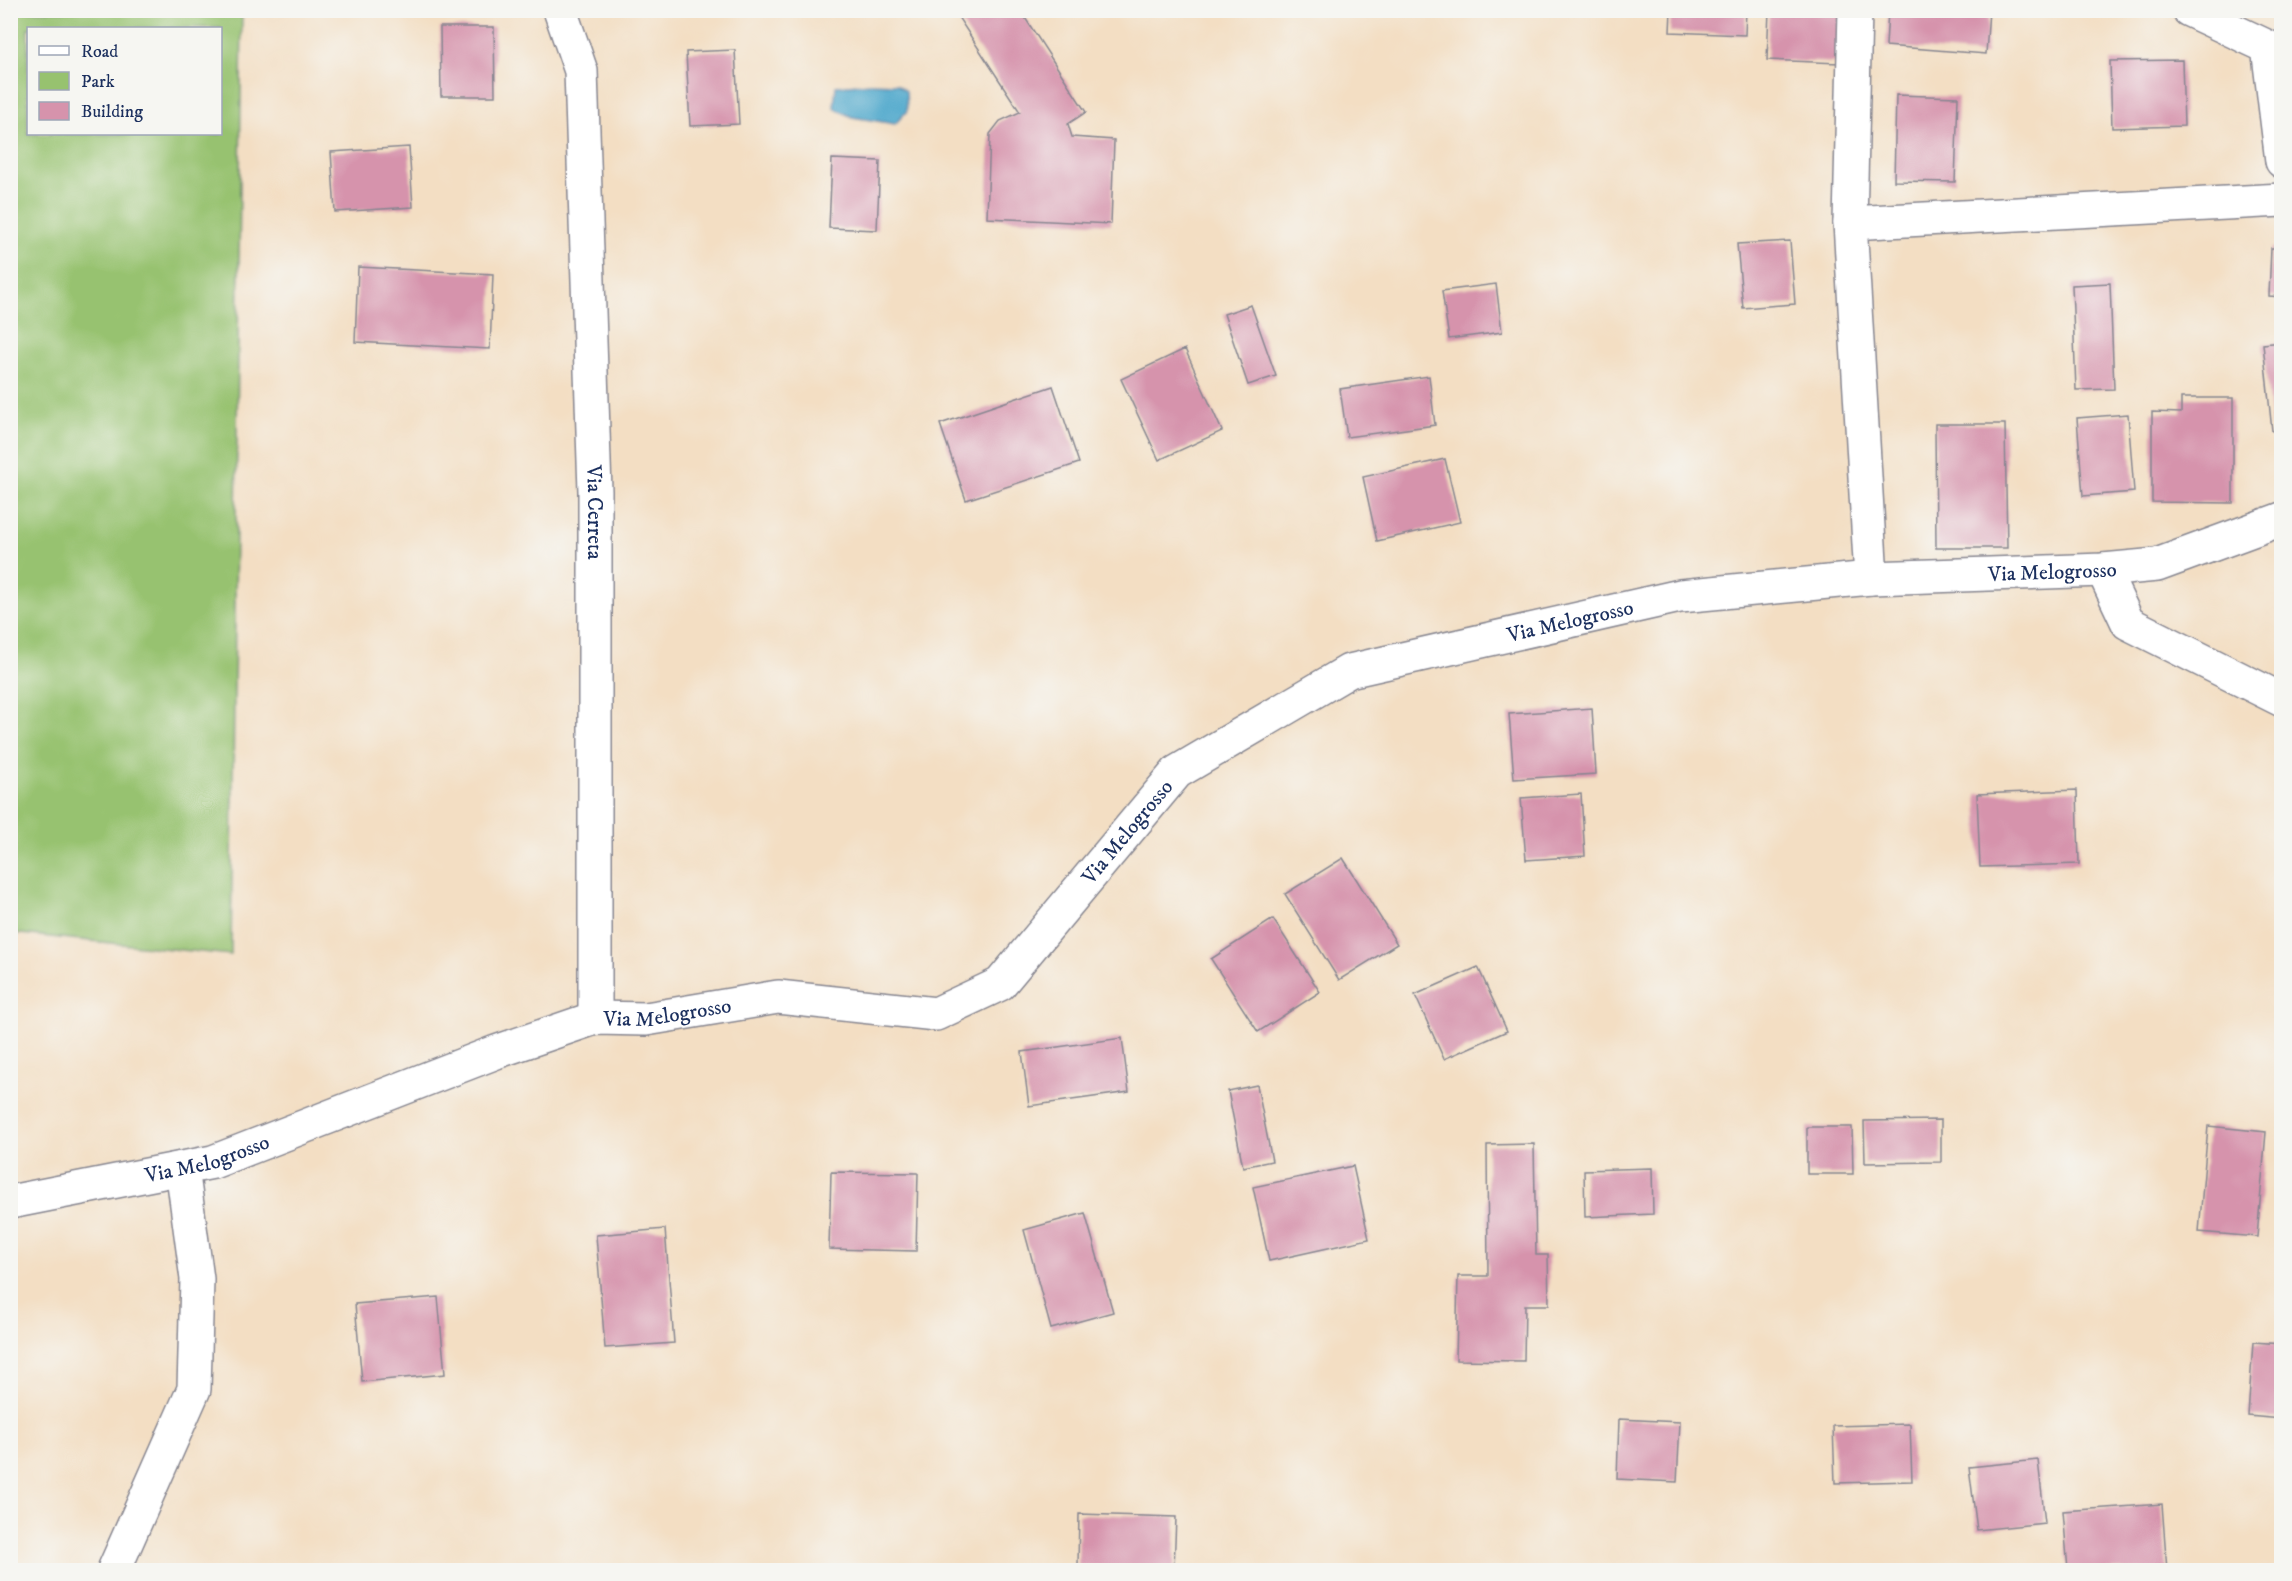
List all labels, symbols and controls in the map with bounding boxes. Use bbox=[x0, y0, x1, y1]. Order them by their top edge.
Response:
legend bbox=[27, 27, 222, 135]
text: Road bbox=[81, 41, 118, 63]
text: Park bbox=[81, 71, 115, 93]
text: Building bbox=[81, 101, 143, 123]
street label: Via Cerreta bbox=[580, 464, 607, 560]
street label: Via Melogrosso bbox=[1987, 557, 2118, 588]
street label: Via Melogrosso bbox=[1504, 595, 1636, 649]
street label: Via Melogrosso bbox=[1076, 775, 1179, 891]
street label: Via Melogrosso bbox=[602, 993, 733, 1033]
street label: Via Melogrosso bbox=[142, 1129, 273, 1189]

